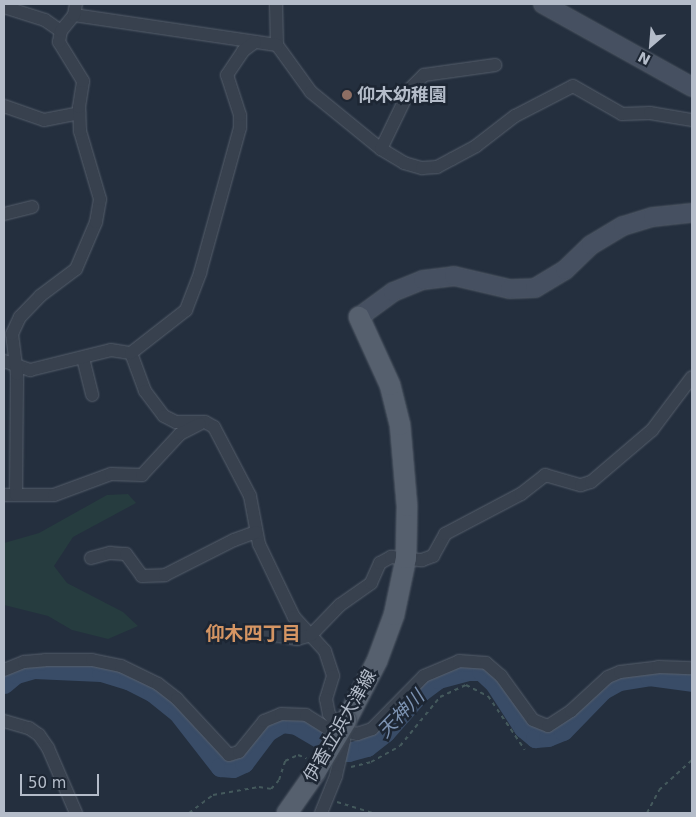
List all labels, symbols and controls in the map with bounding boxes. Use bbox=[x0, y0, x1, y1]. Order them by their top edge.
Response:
north arrow bbox=[626, 20, 676, 70]
text: N bbox=[635, 49, 653, 68]
place label: 仰木幼稚園 bbox=[357, 84, 447, 106]
marker: 仰木幼稚園 bbox=[341, 89, 353, 101]
district label: 仰木四丁目 bbox=[206, 623, 300, 645]
street label: 伊香立浜大津線 bbox=[299, 666, 381, 786]
water label: 天神川 bbox=[373, 686, 429, 742]
scale bar bbox=[22, 764, 101, 796]
text: 50 m bbox=[28, 774, 66, 792]

